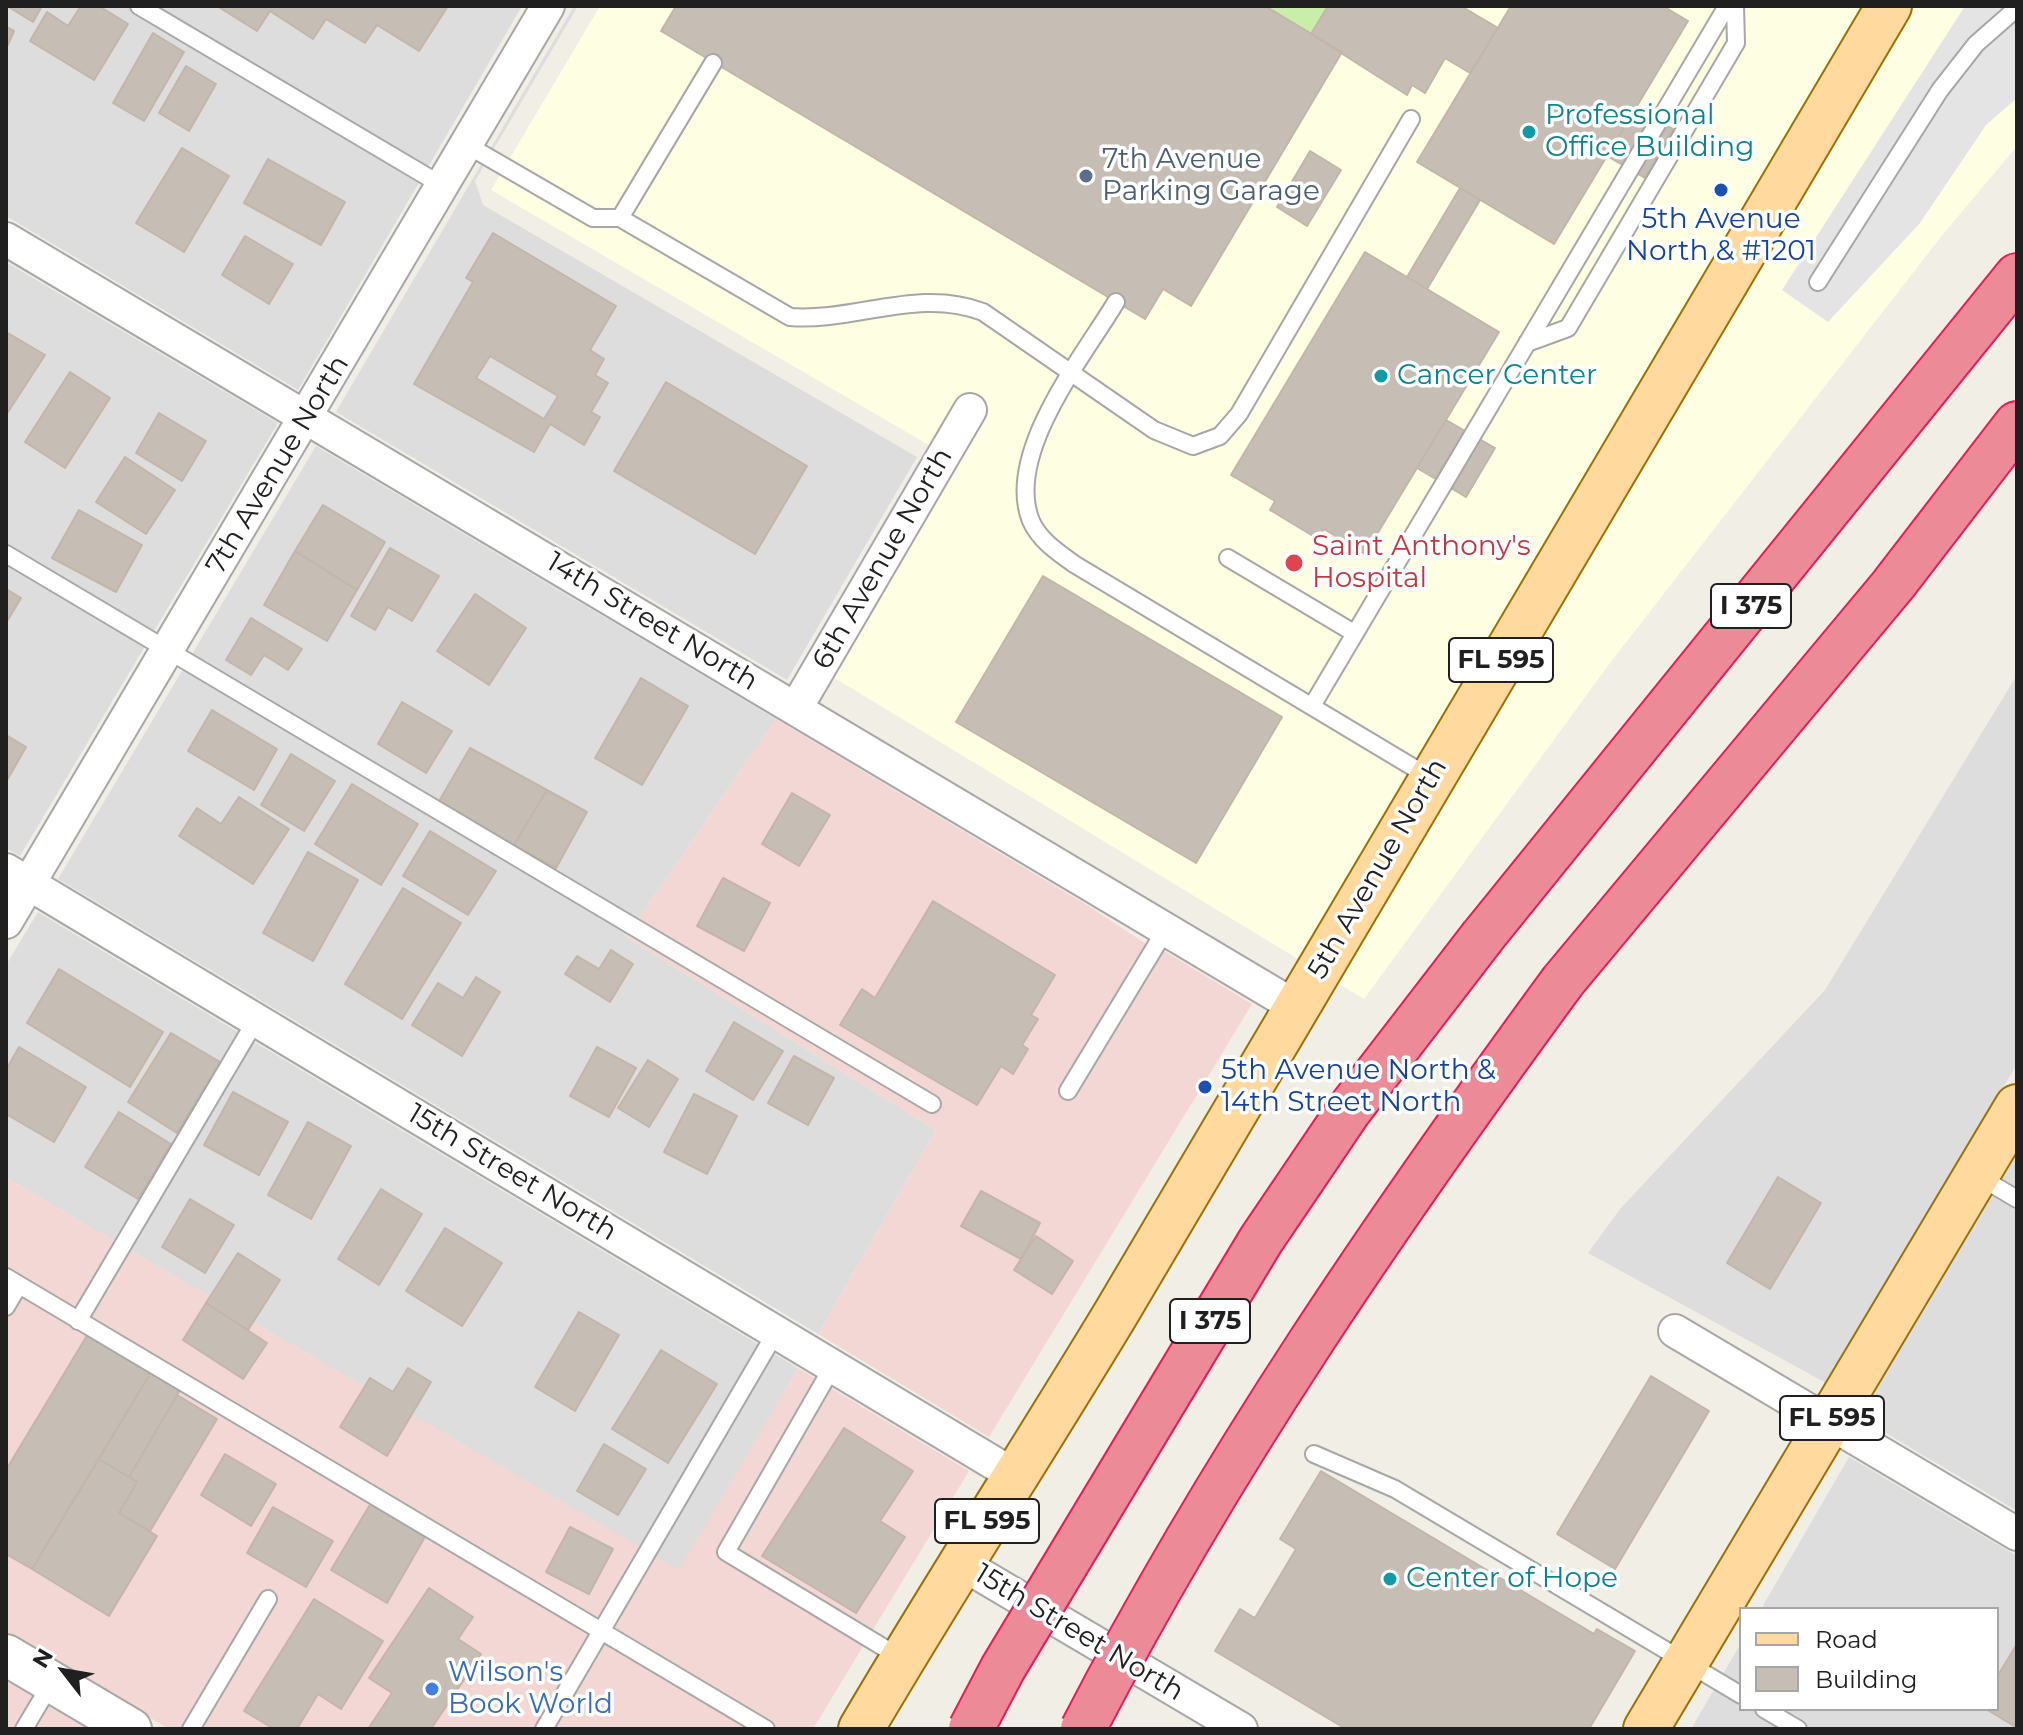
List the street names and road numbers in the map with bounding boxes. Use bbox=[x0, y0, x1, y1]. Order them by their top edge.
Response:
street label: 7th Avenue North bbox=[199, 350, 357, 580]
street label: 6th Avenue North bbox=[806, 442, 960, 676]
street label: 14th Street North bbox=[540, 546, 764, 698]
road number: I 375 bbox=[1711, 584, 1791, 628]
road number: FL 595 bbox=[1449, 638, 1553, 682]
street label: 5th Avenue North bbox=[1301, 753, 1455, 985]
street label: 15th Street North bbox=[401, 1097, 623, 1249]
road number: I 375 bbox=[1170, 1299, 1250, 1343]
road number: FL 595 bbox=[1780, 1396, 1884, 1440]
road number: FL 595 bbox=[935, 1499, 1039, 1543]
street label: 15th Street North bbox=[968, 1557, 1190, 1709]

